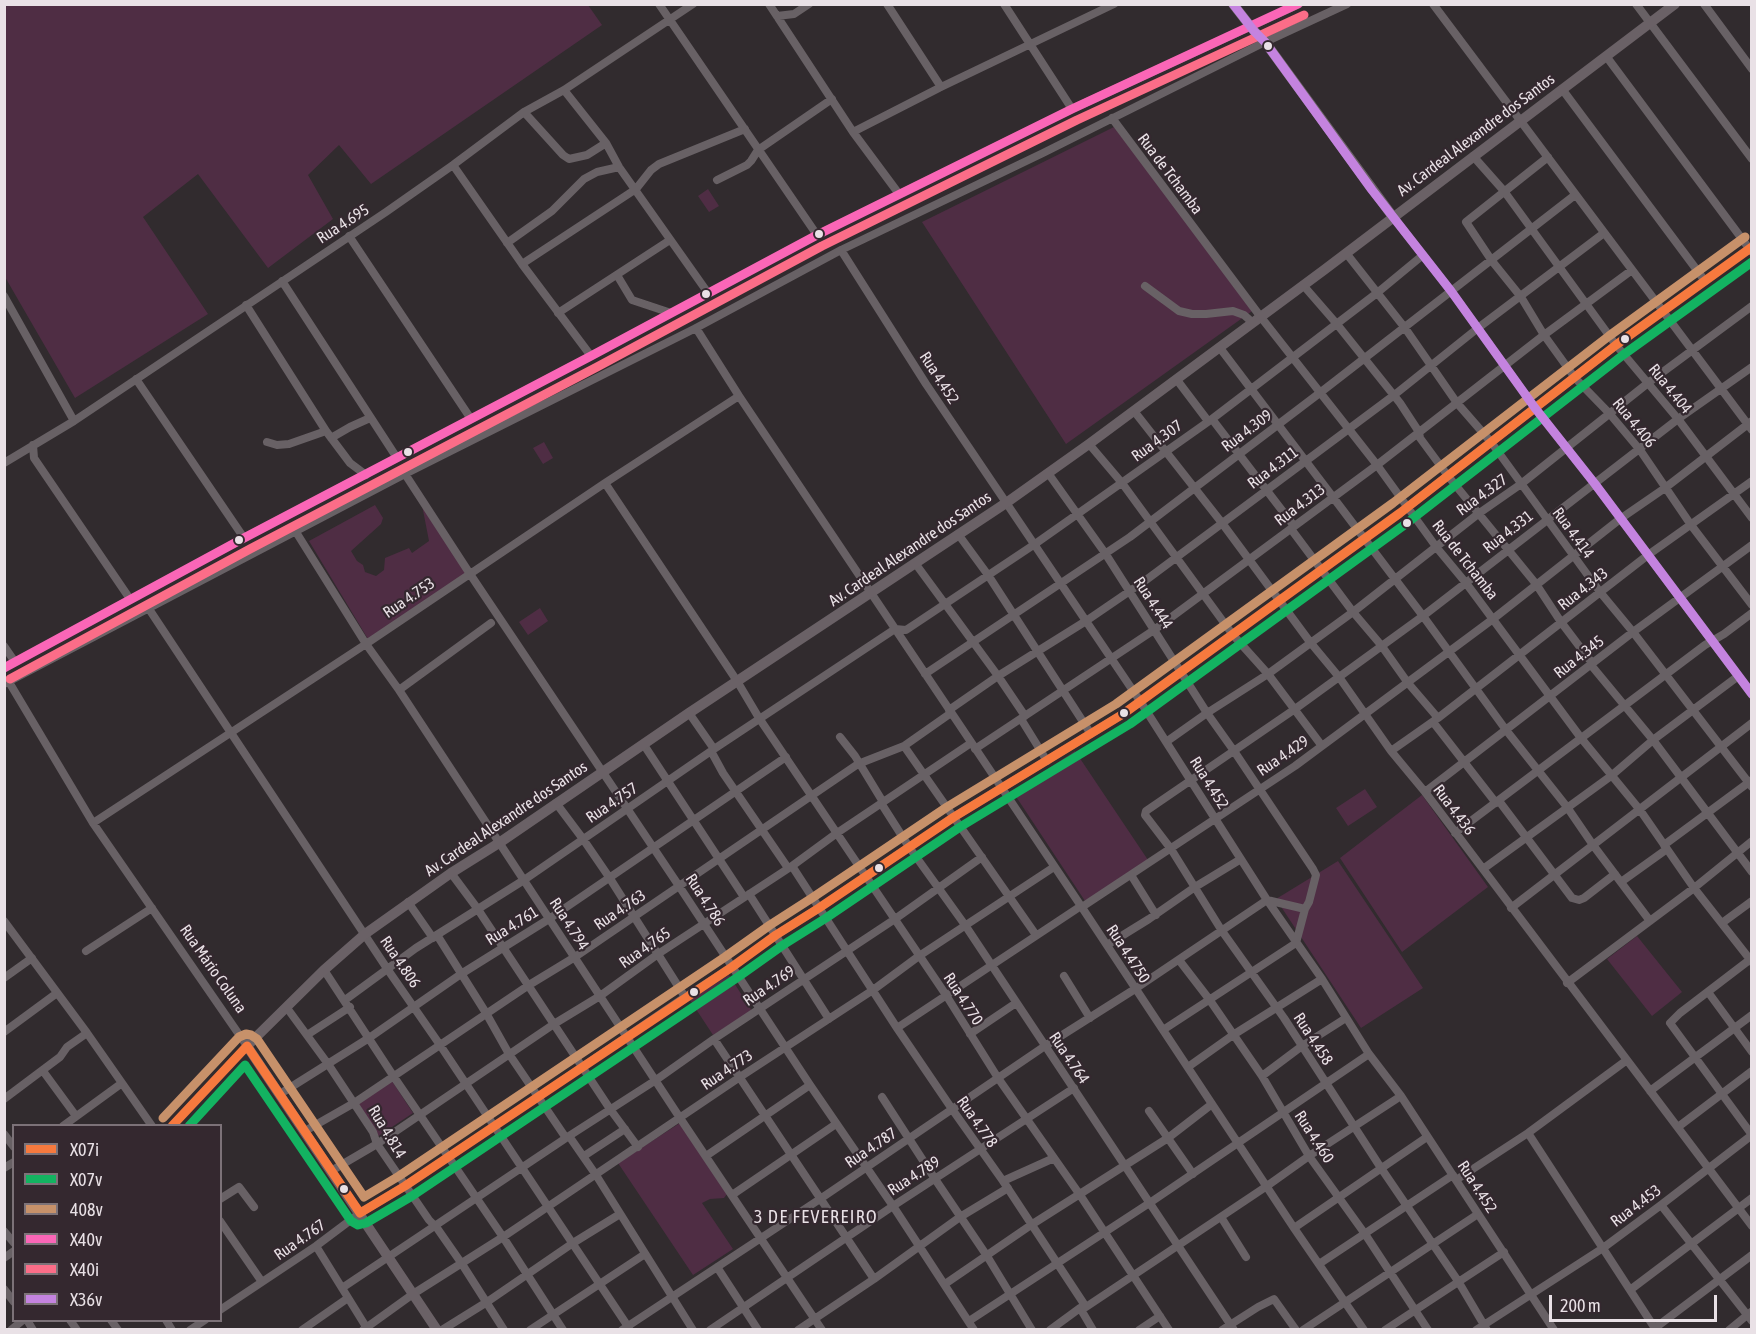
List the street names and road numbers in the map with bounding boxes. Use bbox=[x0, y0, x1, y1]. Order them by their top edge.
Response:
street label: Av. Cardeal Alexandre dos Santos bbox=[1394, 70, 1558, 200]
street label: Rua de Tchamba bbox=[1133, 130, 1207, 218]
street label: Rua 4.695 bbox=[313, 200, 373, 248]
street label: Rua 4.452 bbox=[915, 348, 963, 408]
street label: Rua 4.404 bbox=[1644, 360, 1696, 418]
street label: Rua 4.406 bbox=[1608, 394, 1660, 452]
street label: Rua 4.309 bbox=[1218, 406, 1276, 456]
street label: Rua 4.307 bbox=[1128, 416, 1186, 466]
street label: Rua 4.311 bbox=[1244, 443, 1302, 493]
street label: Rua 4.327 bbox=[1453, 470, 1511, 520]
street label: Rua 4.313 bbox=[1271, 480, 1329, 530]
street label: Av. Cardeal Alexandre dos Santos bbox=[825, 487, 995, 611]
street label: Rua 4.414 bbox=[1548, 504, 1598, 562]
street label: Rua 4.331 bbox=[1479, 506, 1537, 558]
street label: Rua de Tchamba bbox=[1428, 516, 1502, 604]
street label: Rua 4.343 bbox=[1554, 563, 1612, 615]
street label: Rua 4.444 bbox=[1129, 573, 1177, 633]
street label: Rua 4.753 bbox=[379, 574, 439, 622]
street label: Rua 4.345 bbox=[1550, 631, 1608, 683]
street label: Rua 4.429 bbox=[1253, 732, 1313, 780]
street label: Rua 4.452 bbox=[1185, 753, 1233, 813]
street label: Av. Cardeal Alexandre dos Santos bbox=[421, 757, 591, 881]
street label: Rua 4.757 bbox=[582, 779, 642, 827]
street label: Rua 4.436 bbox=[1429, 781, 1479, 839]
street label: Rua 4.786 bbox=[681, 870, 729, 930]
street label: Rua 4.763 bbox=[590, 886, 650, 934]
street label: Rua 4.794 bbox=[545, 894, 593, 954]
street label: Rua 4.761 bbox=[482, 902, 542, 950]
street label: Rua Mário Coluna bbox=[175, 921, 251, 1017]
street label: Rua 4.4750 bbox=[1102, 921, 1154, 987]
street label: Rua 4.765 bbox=[616, 923, 674, 973]
street label: Rua 4.806 bbox=[376, 932, 424, 992]
street label: Rua 4.769 bbox=[739, 962, 799, 1010]
street label: Rua 4.770 bbox=[939, 969, 987, 1029]
street label: Rua 4.458 bbox=[1289, 1009, 1337, 1069]
street label: Rua 4.764 bbox=[1045, 1028, 1093, 1088]
street label: Rua 4.773 bbox=[697, 1046, 757, 1094]
street label: Rua 4.778 bbox=[952, 1093, 1002, 1151]
street label: Rua 4.814 bbox=[364, 1102, 410, 1162]
street label: Rua 4.460 bbox=[1290, 1107, 1338, 1167]
street label: Rua 4.787 bbox=[841, 1124, 901, 1172]
street label: Rua 4.789 bbox=[884, 1152, 944, 1200]
street label: Rua 4.452 bbox=[1453, 1157, 1501, 1217]
street label: Rua 4.453 bbox=[1607, 1181, 1665, 1231]
street label: Rua 4.767 bbox=[271, 1215, 329, 1265]

